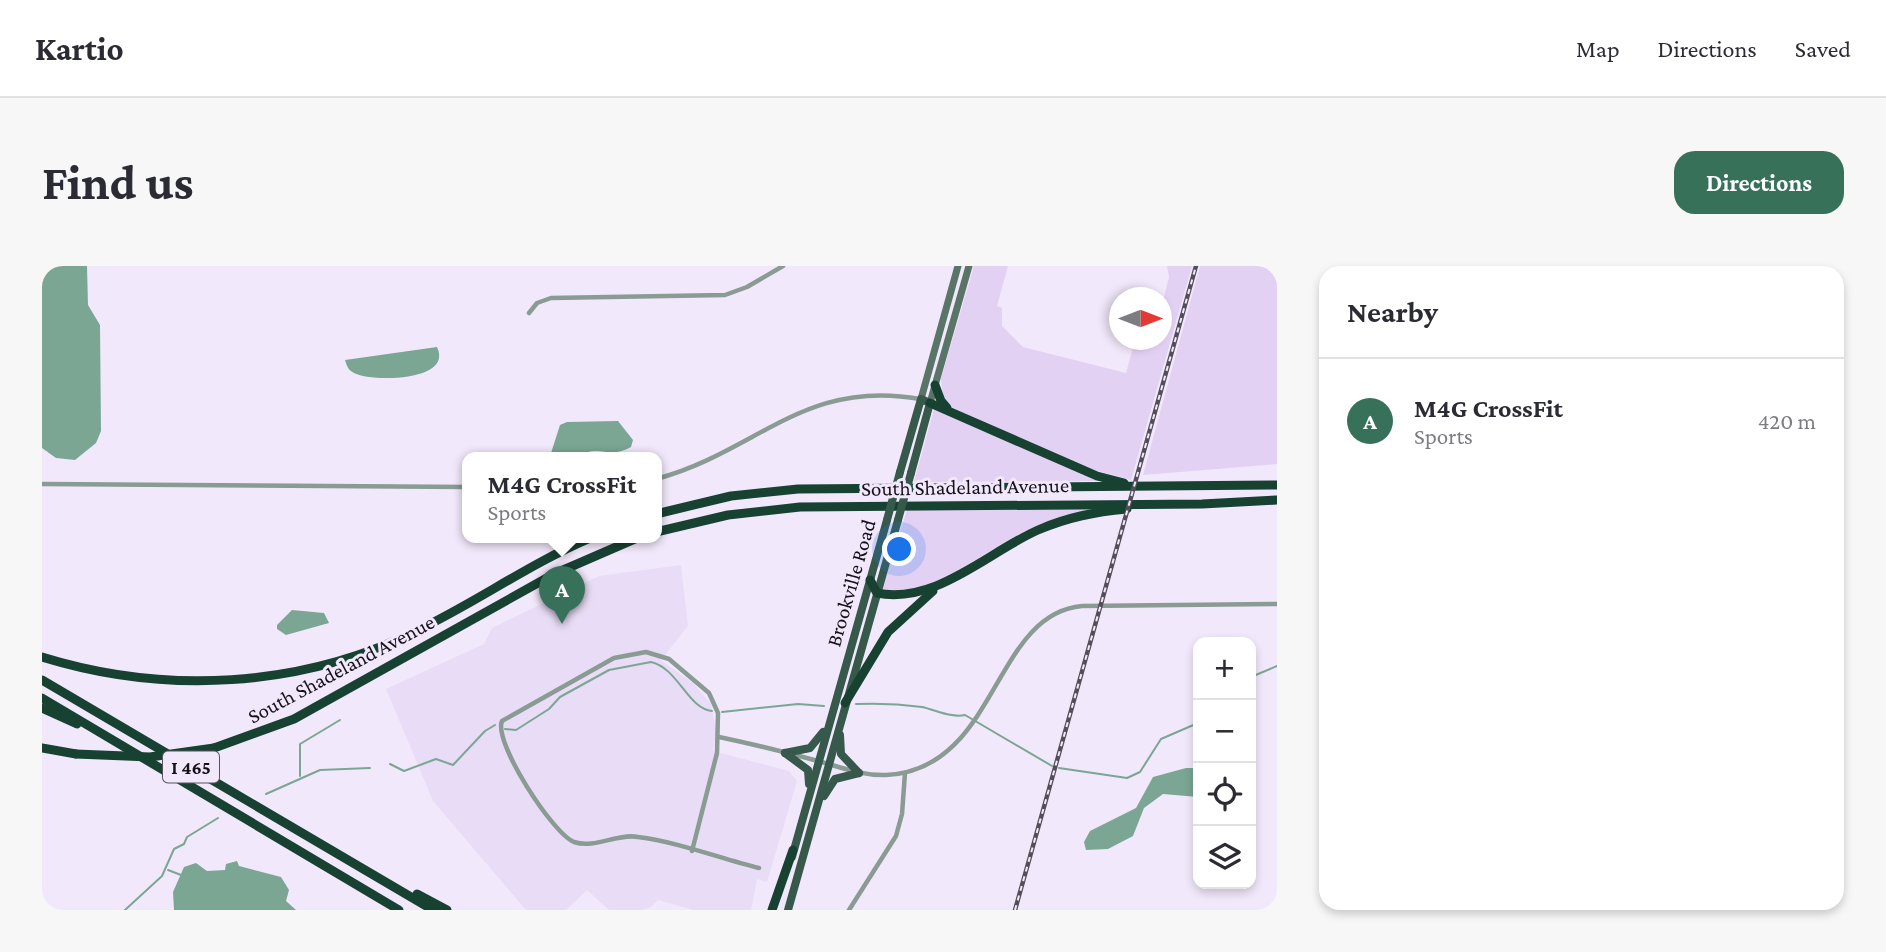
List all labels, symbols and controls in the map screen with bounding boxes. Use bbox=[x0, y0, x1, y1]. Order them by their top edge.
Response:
text: Kartio bbox=[35, 30, 124, 67]
text: Map bbox=[1576, 35, 1620, 62]
text: Directions bbox=[1658, 35, 1757, 62]
text: Saved bbox=[1795, 35, 1851, 62]
button: Directions bbox=[1674, 151, 1844, 214]
text: Find us bbox=[42, 155, 194, 210]
north arrow bbox=[1109, 287, 1172, 350]
text: Nearby bbox=[1347, 295, 1438, 328]
text: M4G CrossFit bbox=[1414, 394, 1563, 423]
text: A bbox=[1363, 408, 1377, 434]
text: 420 m bbox=[1758, 408, 1816, 434]
text: Sports bbox=[1414, 423, 1473, 449]
popup bbox=[462, 452, 662, 543]
text: M4G CrossFit bbox=[488, 470, 636, 499]
street label: South Shadeland Avenue bbox=[861, 473, 1069, 501]
text: Sports bbox=[488, 499, 546, 525]
street label: Brookville Road bbox=[821, 517, 881, 649]
your location bbox=[882, 532, 916, 566]
pin: A bbox=[539, 566, 585, 624]
street label: South Shadeland Avenue bbox=[244, 610, 438, 728]
map controls bbox=[1193, 637, 1256, 889]
button: + bbox=[1193, 637, 1256, 700]
button: − bbox=[1193, 700, 1256, 763]
road number: I 465 bbox=[163, 752, 219, 782]
button: locate bbox=[1193, 763, 1256, 826]
button: layers bbox=[1193, 826, 1256, 889]

